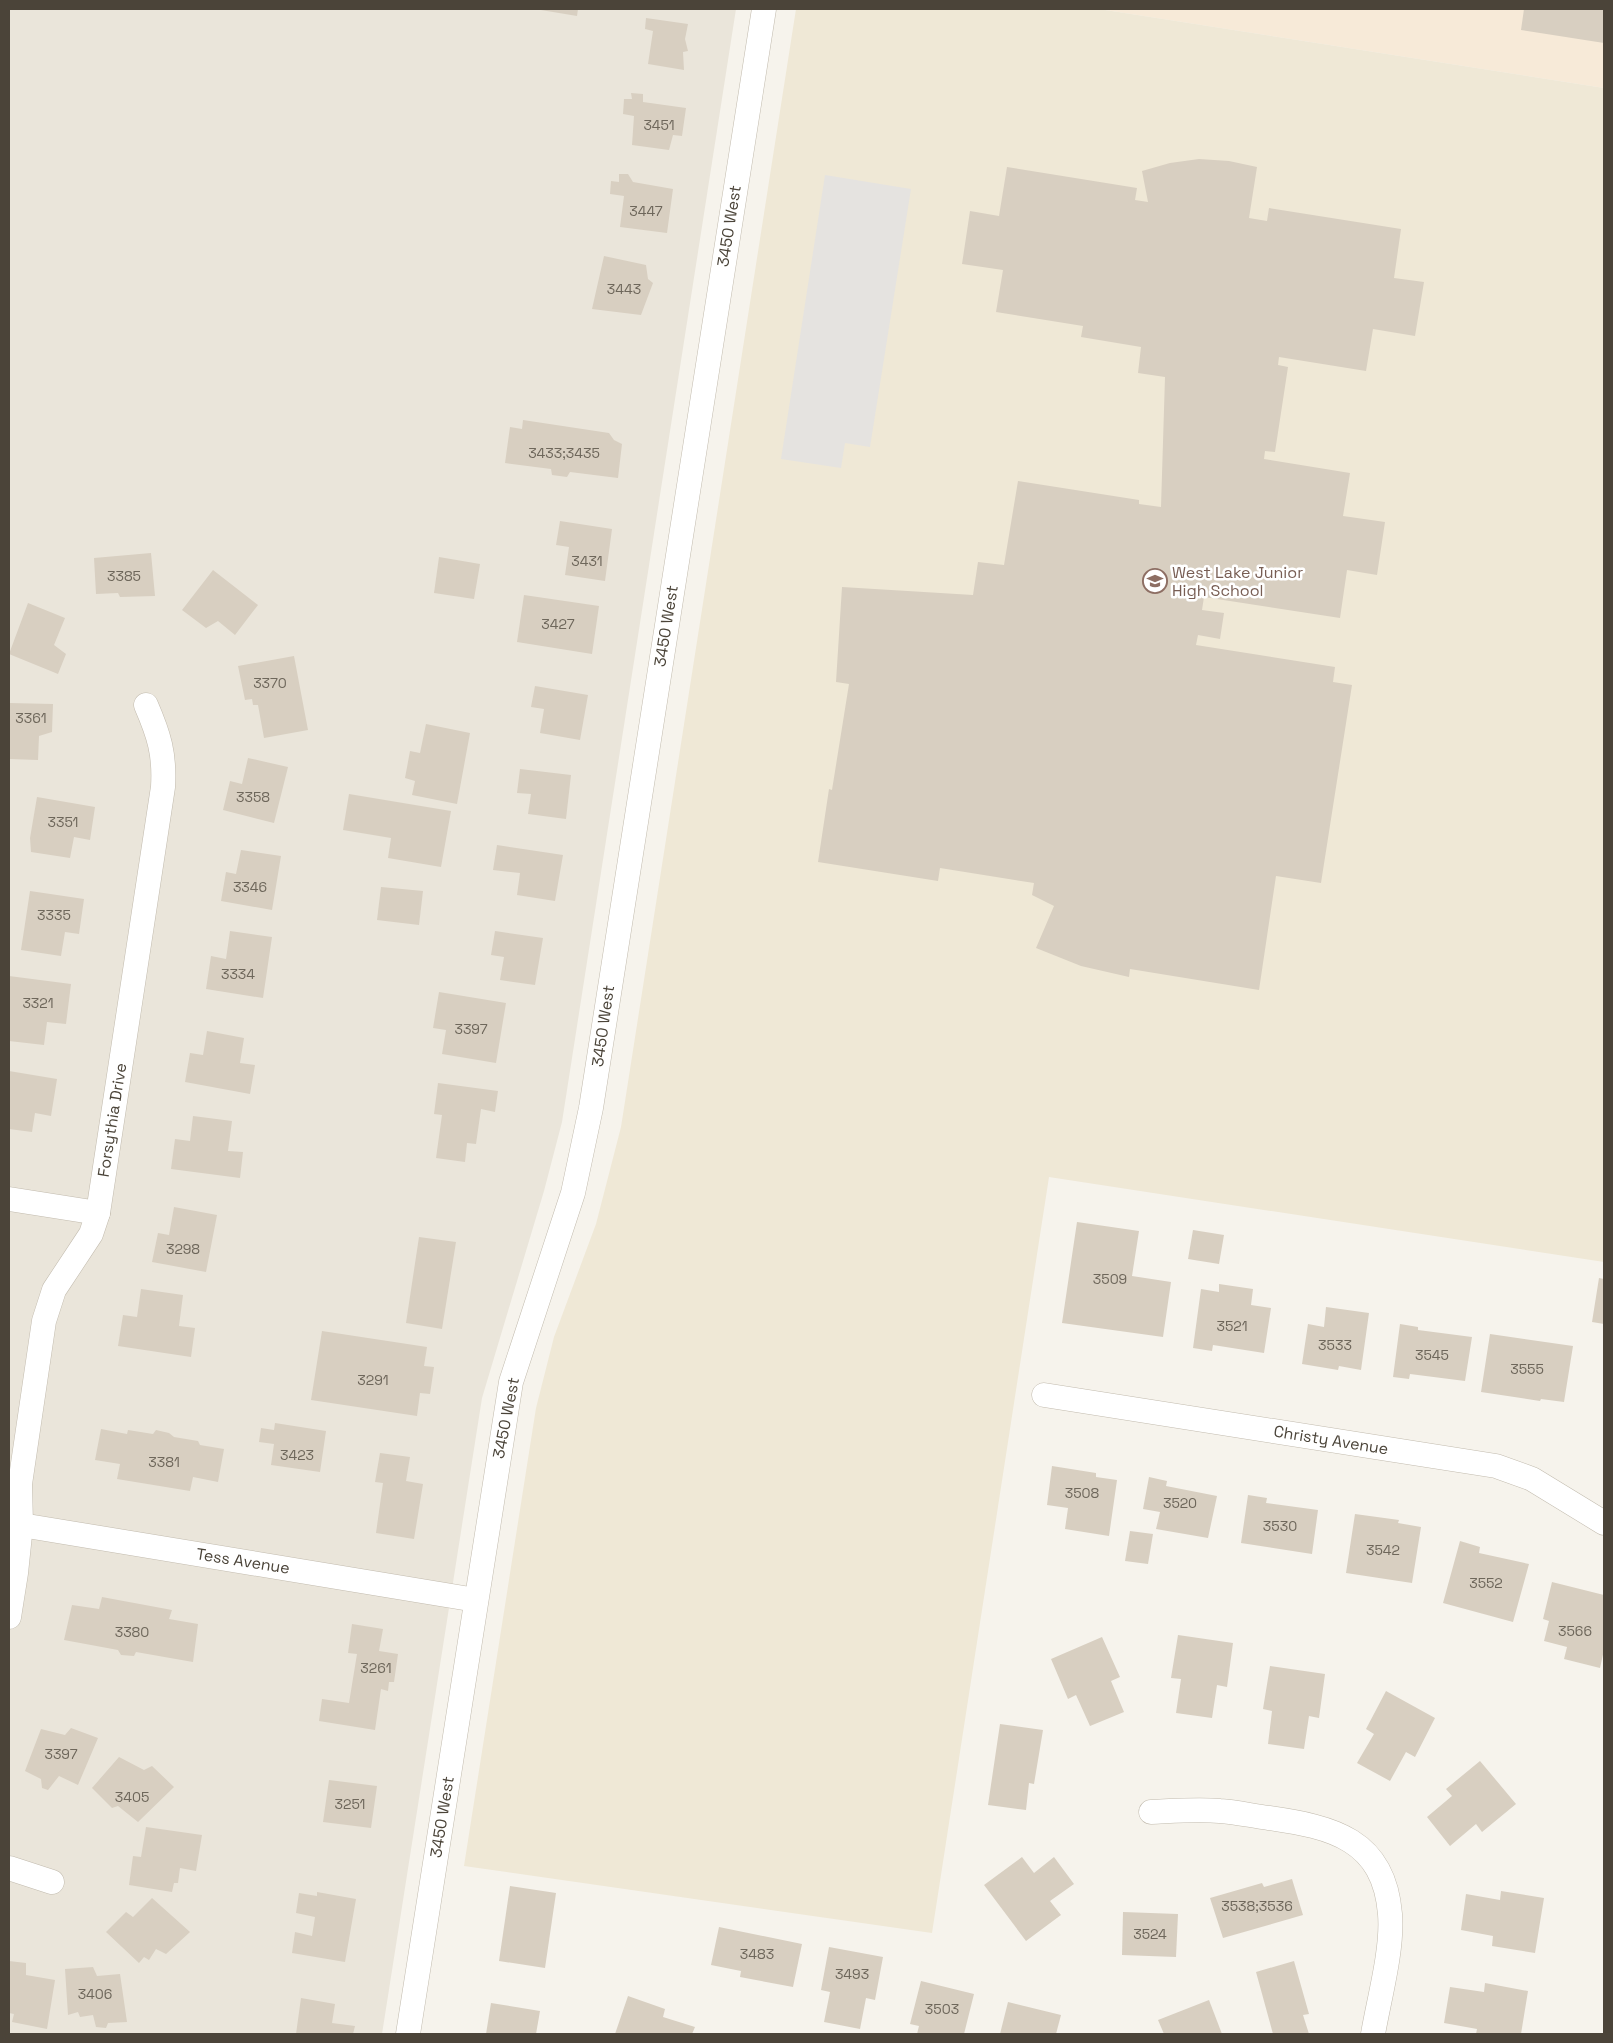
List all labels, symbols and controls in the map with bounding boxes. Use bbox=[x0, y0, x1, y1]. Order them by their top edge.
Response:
house number: 3451 bbox=[643, 116, 675, 134]
street label: 3450 West bbox=[712, 184, 746, 268]
house number: 3447 bbox=[629, 202, 663, 220]
house number: 3443 bbox=[607, 280, 641, 298]
house number: 3433;3435 bbox=[528, 444, 600, 462]
house number: 3431 bbox=[571, 552, 603, 570]
place label: West Lake Junior High School bbox=[1172, 562, 1303, 601]
house number: 3385 bbox=[107, 567, 141, 585]
school or university icon: West Lake Junior High School bbox=[1142, 568, 1168, 594]
street label: 3450 West bbox=[649, 584, 683, 668]
house number: 3427 bbox=[541, 615, 575, 633]
house number: 3370 bbox=[253, 674, 287, 692]
house number: 3361 bbox=[15, 709, 47, 727]
house number: 3358 bbox=[236, 788, 270, 806]
house number: 3351 bbox=[48, 813, 78, 831]
house number: 3346 bbox=[233, 878, 267, 896]
house number: 3335 bbox=[37, 906, 71, 924]
house number: 3334 bbox=[221, 965, 255, 983]
street label: 3450 West bbox=[587, 984, 619, 1068]
house number: 3321 bbox=[22, 994, 54, 1012]
house number: 3397 bbox=[454, 1020, 488, 1038]
street label: Forsythia Drive bbox=[93, 1061, 131, 1179]
house number: 3298 bbox=[166, 1240, 200, 1258]
house number: 3509 bbox=[1093, 1270, 1127, 1288]
house number: 3521 bbox=[1216, 1317, 1248, 1335]
house number: 3533 bbox=[1318, 1336, 1352, 1354]
house number: 3545 bbox=[1415, 1346, 1449, 1364]
house number: 3555 bbox=[1510, 1360, 1544, 1378]
house number: 3291 bbox=[357, 1371, 389, 1389]
street label: 3450 West bbox=[488, 1376, 524, 1460]
street label: Christy Avenue bbox=[1272, 1421, 1390, 1459]
house number: 3423 bbox=[280, 1446, 314, 1464]
house number: 3381 bbox=[148, 1453, 180, 1471]
house number: 3508 bbox=[1065, 1484, 1100, 1502]
house number: 3520 bbox=[1163, 1494, 1197, 1512]
house number: 3530 bbox=[1263, 1517, 1297, 1535]
house number: 3542 bbox=[1366, 1541, 1400, 1559]
street label: Tess Avenue bbox=[195, 1543, 291, 1579]
house number: 3552 bbox=[1469, 1574, 1503, 1592]
house number: 3566 bbox=[1558, 1622, 1592, 1640]
house number: 3380 bbox=[115, 1623, 149, 1641]
house number: 3261 bbox=[360, 1659, 392, 1677]
house number: 3397 bbox=[44, 1745, 78, 1763]
street label: 3450 West bbox=[425, 1775, 459, 1859]
house number: 3405 bbox=[115, 1788, 149, 1806]
house number: 3251 bbox=[335, 1795, 365, 1813]
house number: 3538;3536 bbox=[1221, 1897, 1293, 1915]
house number: 3524 bbox=[1133, 1925, 1167, 1943]
house number: 3483 bbox=[740, 1945, 774, 1963]
house number: 3493 bbox=[835, 1965, 869, 1983]
house number: 3406 bbox=[78, 1985, 112, 2003]
house number: 3503 bbox=[925, 2000, 959, 2018]

